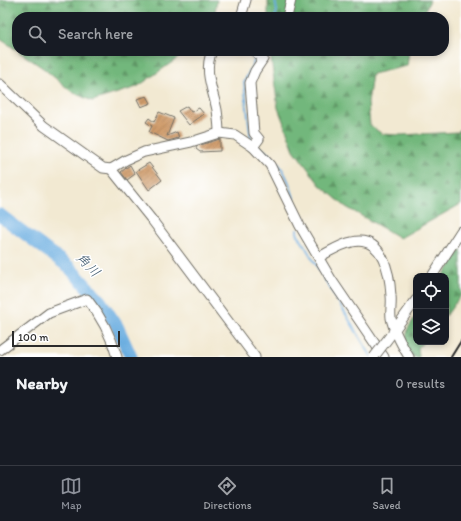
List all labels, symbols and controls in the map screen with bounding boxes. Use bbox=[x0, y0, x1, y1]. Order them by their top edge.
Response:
search box bbox=[12, 12, 449, 56]
icon: search bbox=[26, 23, 48, 45]
text: Search here bbox=[58, 25, 133, 43]
water label: 角川 bbox=[72, 249, 104, 281]
map controls bbox=[413, 273, 449, 345]
button: locate bbox=[413, 273, 449, 309]
button: layers bbox=[413, 309, 449, 345]
scale bar bbox=[12, 329, 120, 348]
text: 100 m bbox=[18, 331, 48, 344]
text: Nearby bbox=[16, 373, 68, 393]
text: 0 results bbox=[395, 376, 445, 391]
tab: Map bbox=[60, 475, 82, 512]
tab: Directions bbox=[203, 475, 252, 512]
tab: Saved bbox=[372, 475, 401, 512]

